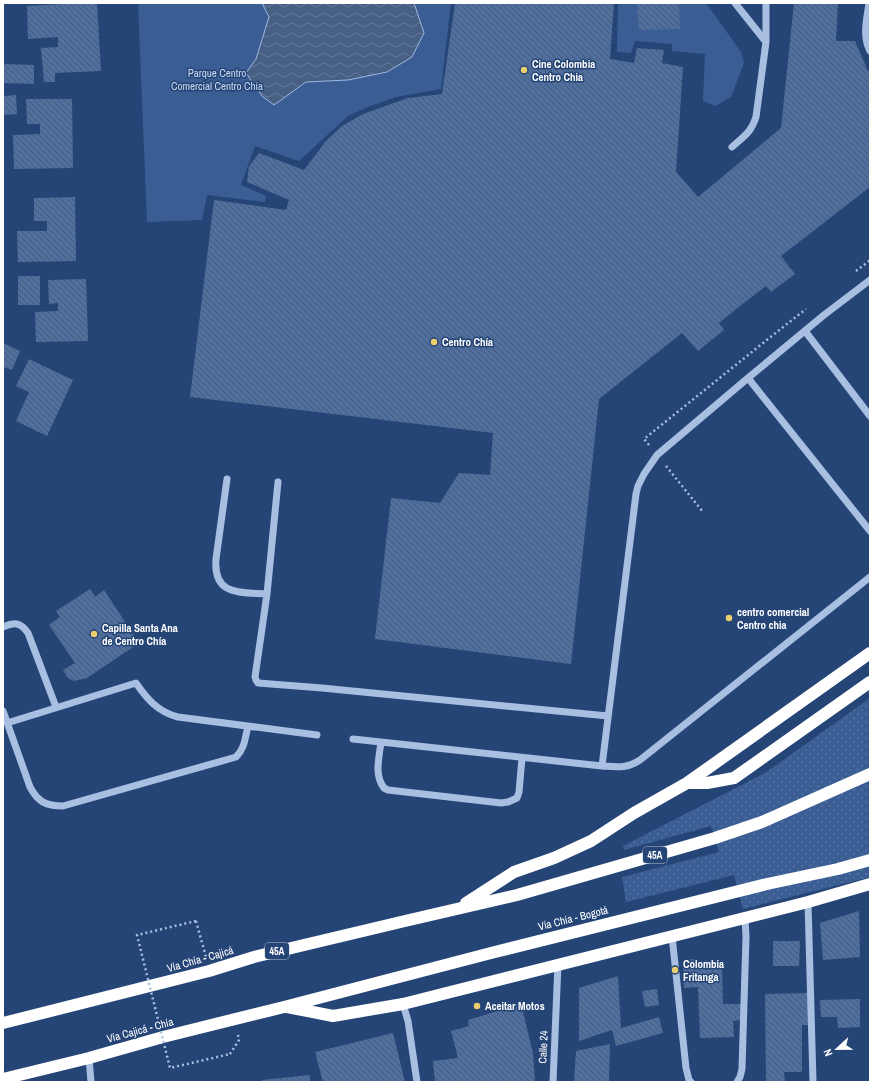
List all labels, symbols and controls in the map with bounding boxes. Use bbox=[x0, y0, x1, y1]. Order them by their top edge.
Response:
place label: Cine Colombia Centro Chia bbox=[532, 57, 595, 84]
marker: Cine Colombia Centro Chia bbox=[519, 65, 529, 75]
park label: Parque Centro Comercial Centro Chía bbox=[171, 66, 263, 93]
place label: Centro Chía bbox=[442, 335, 493, 349]
marker: Centro Chía bbox=[429, 337, 439, 347]
place label: centro comercial Centro chia bbox=[737, 605, 809, 632]
marker: centro comercial Centro chia bbox=[724, 613, 734, 623]
place label: Capilla Santa Ana de Centro Chía bbox=[102, 621, 178, 648]
marker: Capilla Santa Ana de Centro Chía bbox=[89, 629, 99, 639]
road number: 45A bbox=[643, 847, 667, 863]
street label: Vía Chía - Bogotá bbox=[537, 903, 609, 933]
street label: Vía Chía - Cajicá bbox=[165, 943, 235, 975]
road number: 45A bbox=[265, 943, 289, 959]
place label: Colombia Fritanga bbox=[683, 957, 724, 984]
marker: Colombia Fritanga bbox=[670, 965, 680, 975]
place label: Aceitar Motos bbox=[485, 999, 545, 1013]
marker: Aceitar Motos bbox=[472, 1001, 482, 1011]
street label: Vía Cajicá - Chía bbox=[105, 1014, 175, 1046]
north arrow bbox=[817, 1029, 857, 1069]
street label: Calle 24 bbox=[535, 1030, 551, 1064]
text: N bbox=[820, 1047, 835, 1058]

